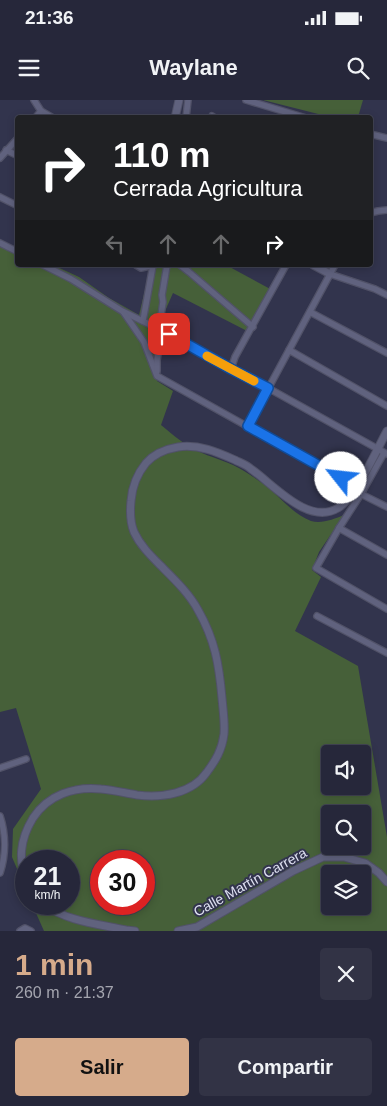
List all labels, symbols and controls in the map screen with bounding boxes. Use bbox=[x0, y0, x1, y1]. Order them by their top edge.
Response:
text: 21:36 bbox=[25, 7, 74, 28]
icon: menu bbox=[15, 54, 43, 82]
icon: search bbox=[344, 54, 372, 82]
text: Waylane bbox=[149, 55, 238, 80]
icon: right bbox=[30, 135, 95, 200]
text: 110 m bbox=[113, 135, 210, 174]
text: Cerrada Agricultura bbox=[113, 176, 303, 201]
icon: left bbox=[101, 230, 129, 258]
icon: ahead bbox=[154, 230, 182, 258]
icon: ahead bbox=[207, 230, 235, 258]
icon: right bbox=[260, 230, 288, 258]
pin bbox=[148, 313, 190, 355]
icon: arrive bbox=[155, 320, 183, 348]
position arrow bbox=[314, 451, 366, 503]
map controls bbox=[321, 745, 371, 915]
button: sound bbox=[321, 745, 371, 795]
button: search bbox=[321, 805, 371, 855]
street label: Calle Martín Carrera bbox=[191, 844, 310, 920]
speed limit sign: 30 bbox=[90, 850, 155, 915]
text: 21 bbox=[34, 862, 61, 890]
button: layers bbox=[321, 865, 371, 915]
text: km/h bbox=[34, 888, 61, 902]
text: 1 min bbox=[15, 948, 93, 981]
button: close bbox=[320, 948, 372, 1000]
text: 260 m · 21:37 bbox=[15, 984, 114, 1001]
button: Salir bbox=[15, 1038, 189, 1096]
button: Compartir bbox=[199, 1038, 372, 1096]

